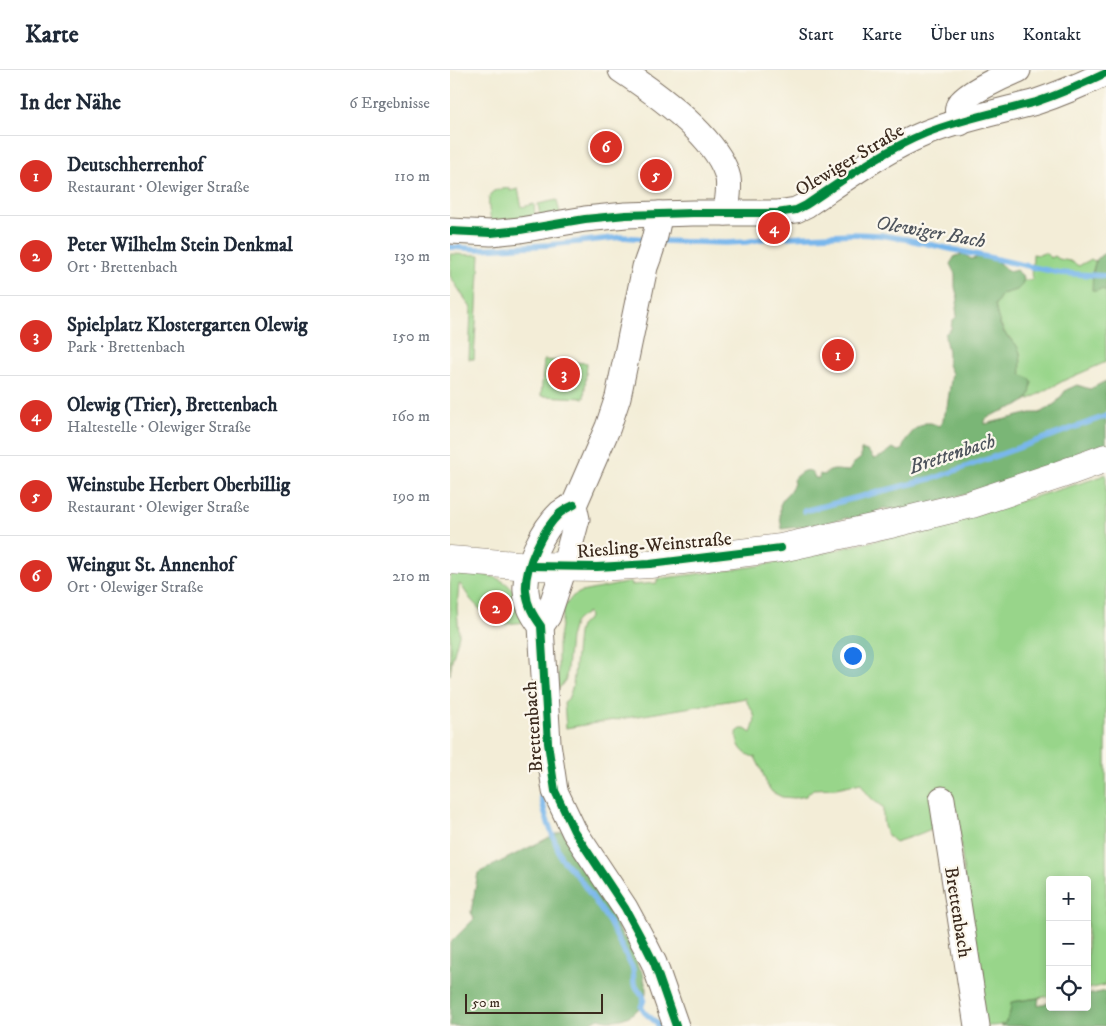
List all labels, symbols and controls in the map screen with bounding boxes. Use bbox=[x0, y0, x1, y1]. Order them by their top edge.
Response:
text: Karte bbox=[25, 20, 79, 50]
text: Start bbox=[798, 24, 834, 46]
text: Karte bbox=[862, 24, 902, 46]
text: Über uns bbox=[930, 24, 994, 46]
text: Kontakt bbox=[1022, 24, 1081, 46]
text: In der Nähe bbox=[20, 90, 121, 116]
text: 6 Ergebnisse bbox=[349, 93, 430, 113]
street label: Olewiger Straße bbox=[791, 119, 908, 202]
pin: 6 bbox=[590, 128, 622, 166]
text: Deutschherrenhof bbox=[67, 154, 204, 177]
pin: 5 bbox=[640, 156, 672, 194]
text: 1 bbox=[33, 166, 39, 186]
text: 110 m bbox=[394, 166, 430, 186]
text: Restaurant · Olewiger Straße bbox=[67, 177, 249, 197]
pin: 4 bbox=[758, 209, 790, 247]
water label: Olewiger Bach bbox=[874, 211, 988, 254]
text: Peter Wilhelm Stein Denkmal bbox=[67, 234, 293, 257]
text: 2 bbox=[32, 246, 40, 266]
text: 130 m bbox=[394, 246, 430, 266]
text: Ort · Brettenbach bbox=[67, 257, 178, 277]
text: Spielplatz Klostergarten Olewig bbox=[67, 314, 308, 337]
text: 3 bbox=[33, 326, 39, 346]
text: 150 m bbox=[392, 326, 430, 346]
pin: 1 bbox=[822, 336, 854, 374]
text: Park · Brettenbach bbox=[67, 337, 185, 357]
pin: 3 bbox=[548, 355, 580, 393]
text: Olewig (Trier), Brettenbach bbox=[67, 394, 278, 417]
text: 4 bbox=[31, 406, 41, 426]
text: 160 m bbox=[392, 406, 430, 426]
text: Haltestelle · Olewiger Straße bbox=[67, 417, 251, 437]
water label: Brettenbach bbox=[905, 429, 999, 480]
text: Weinstube Herbert Oberbillig bbox=[67, 474, 290, 497]
text: 5 bbox=[32, 486, 40, 506]
text: 190 m bbox=[392, 486, 430, 506]
text: Restaurant · Olewiger Straße bbox=[67, 497, 249, 517]
street label: Riesling-Weinstraße bbox=[576, 527, 733, 564]
text: Weingut St. Annenhof bbox=[67, 554, 234, 577]
text: 6 bbox=[32, 566, 40, 586]
text: 210 m bbox=[392, 566, 430, 586]
text: Ort · Olewiger Straße bbox=[67, 577, 203, 597]
pin: 2 bbox=[480, 589, 512, 627]
your location bbox=[840, 643, 866, 669]
street label: Brettenbach bbox=[519, 680, 548, 774]
street label: Brettenbach bbox=[939, 865, 976, 959]
map controls bbox=[1046, 876, 1091, 1011]
button: + bbox=[1046, 876, 1091, 921]
button: − bbox=[1046, 921, 1091, 966]
button: locate bbox=[1046, 966, 1091, 1011]
scale bar bbox=[465, 991, 602, 1014]
text: 50 m bbox=[472, 994, 500, 1012]

